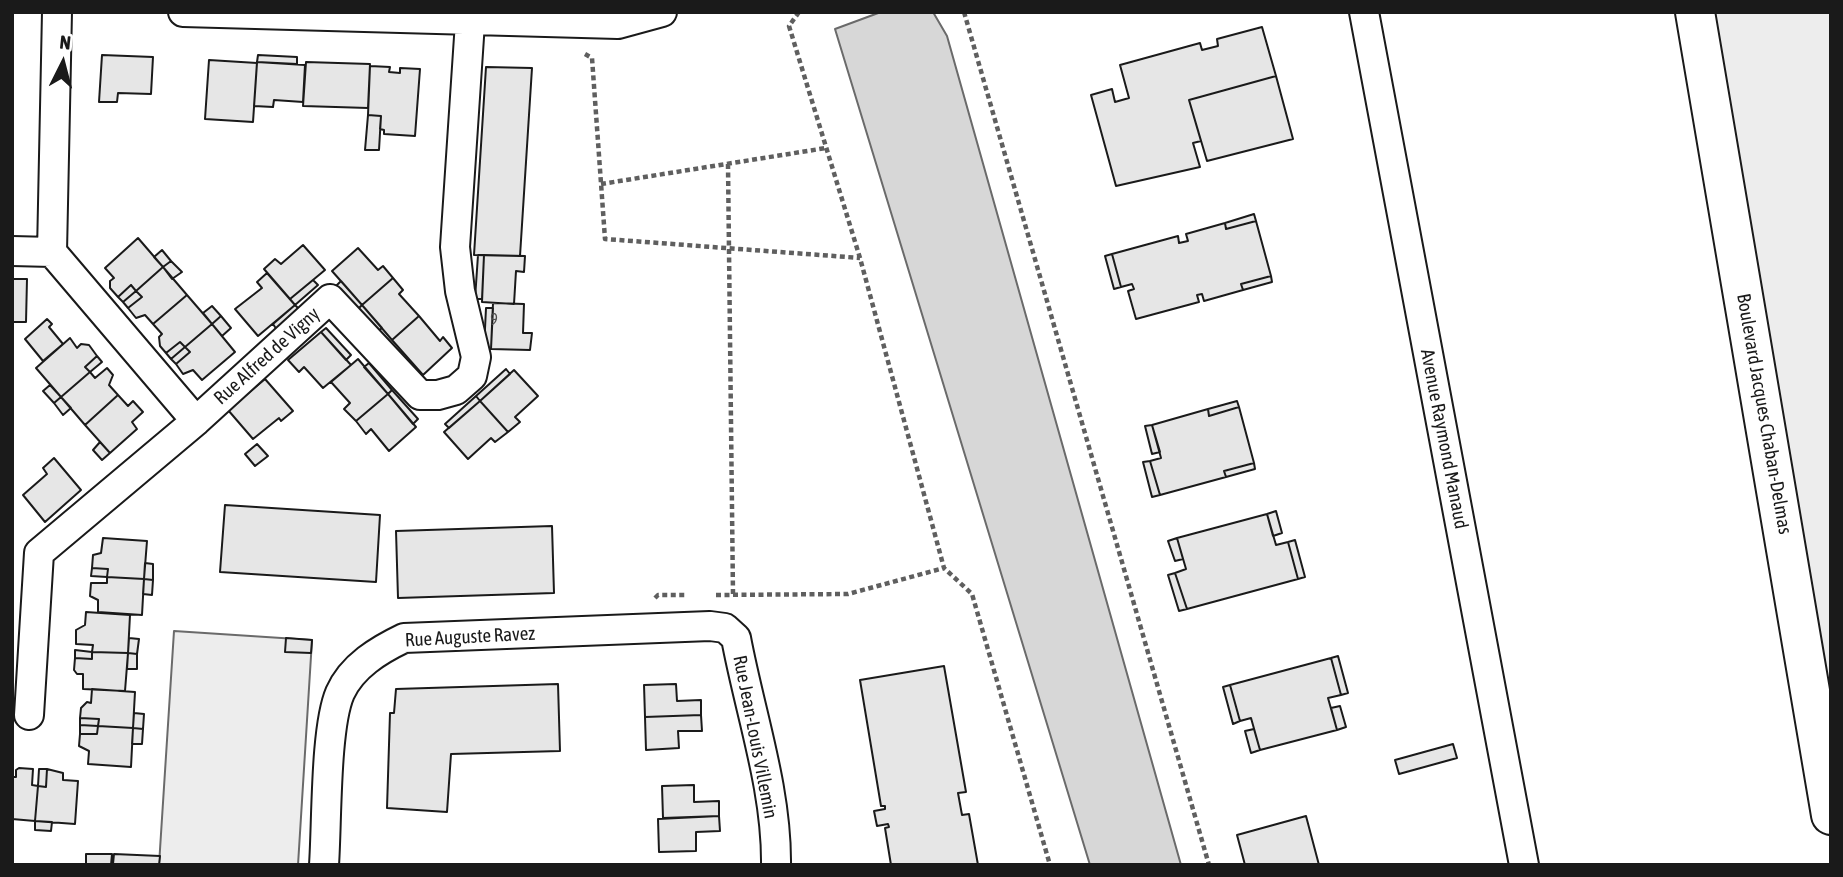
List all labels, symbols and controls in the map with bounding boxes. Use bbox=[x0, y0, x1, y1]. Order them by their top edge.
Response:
north arrow bbox=[28, 28, 98, 98]
text: N bbox=[58, 31, 72, 54]
street label: Boulevard Jacques Chaban-Delmas bbox=[1732, 292, 1796, 536]
street label: Rue Alfred de Vigny bbox=[209, 303, 325, 409]
house number: 9 bbox=[490, 310, 498, 330]
street label: Avenue Raymond Manaud bbox=[1415, 347, 1473, 531]
street label: Rue Auguste Ravez bbox=[404, 622, 536, 652]
street label: Rue Jean-Louis Villemin bbox=[728, 653, 782, 821]

